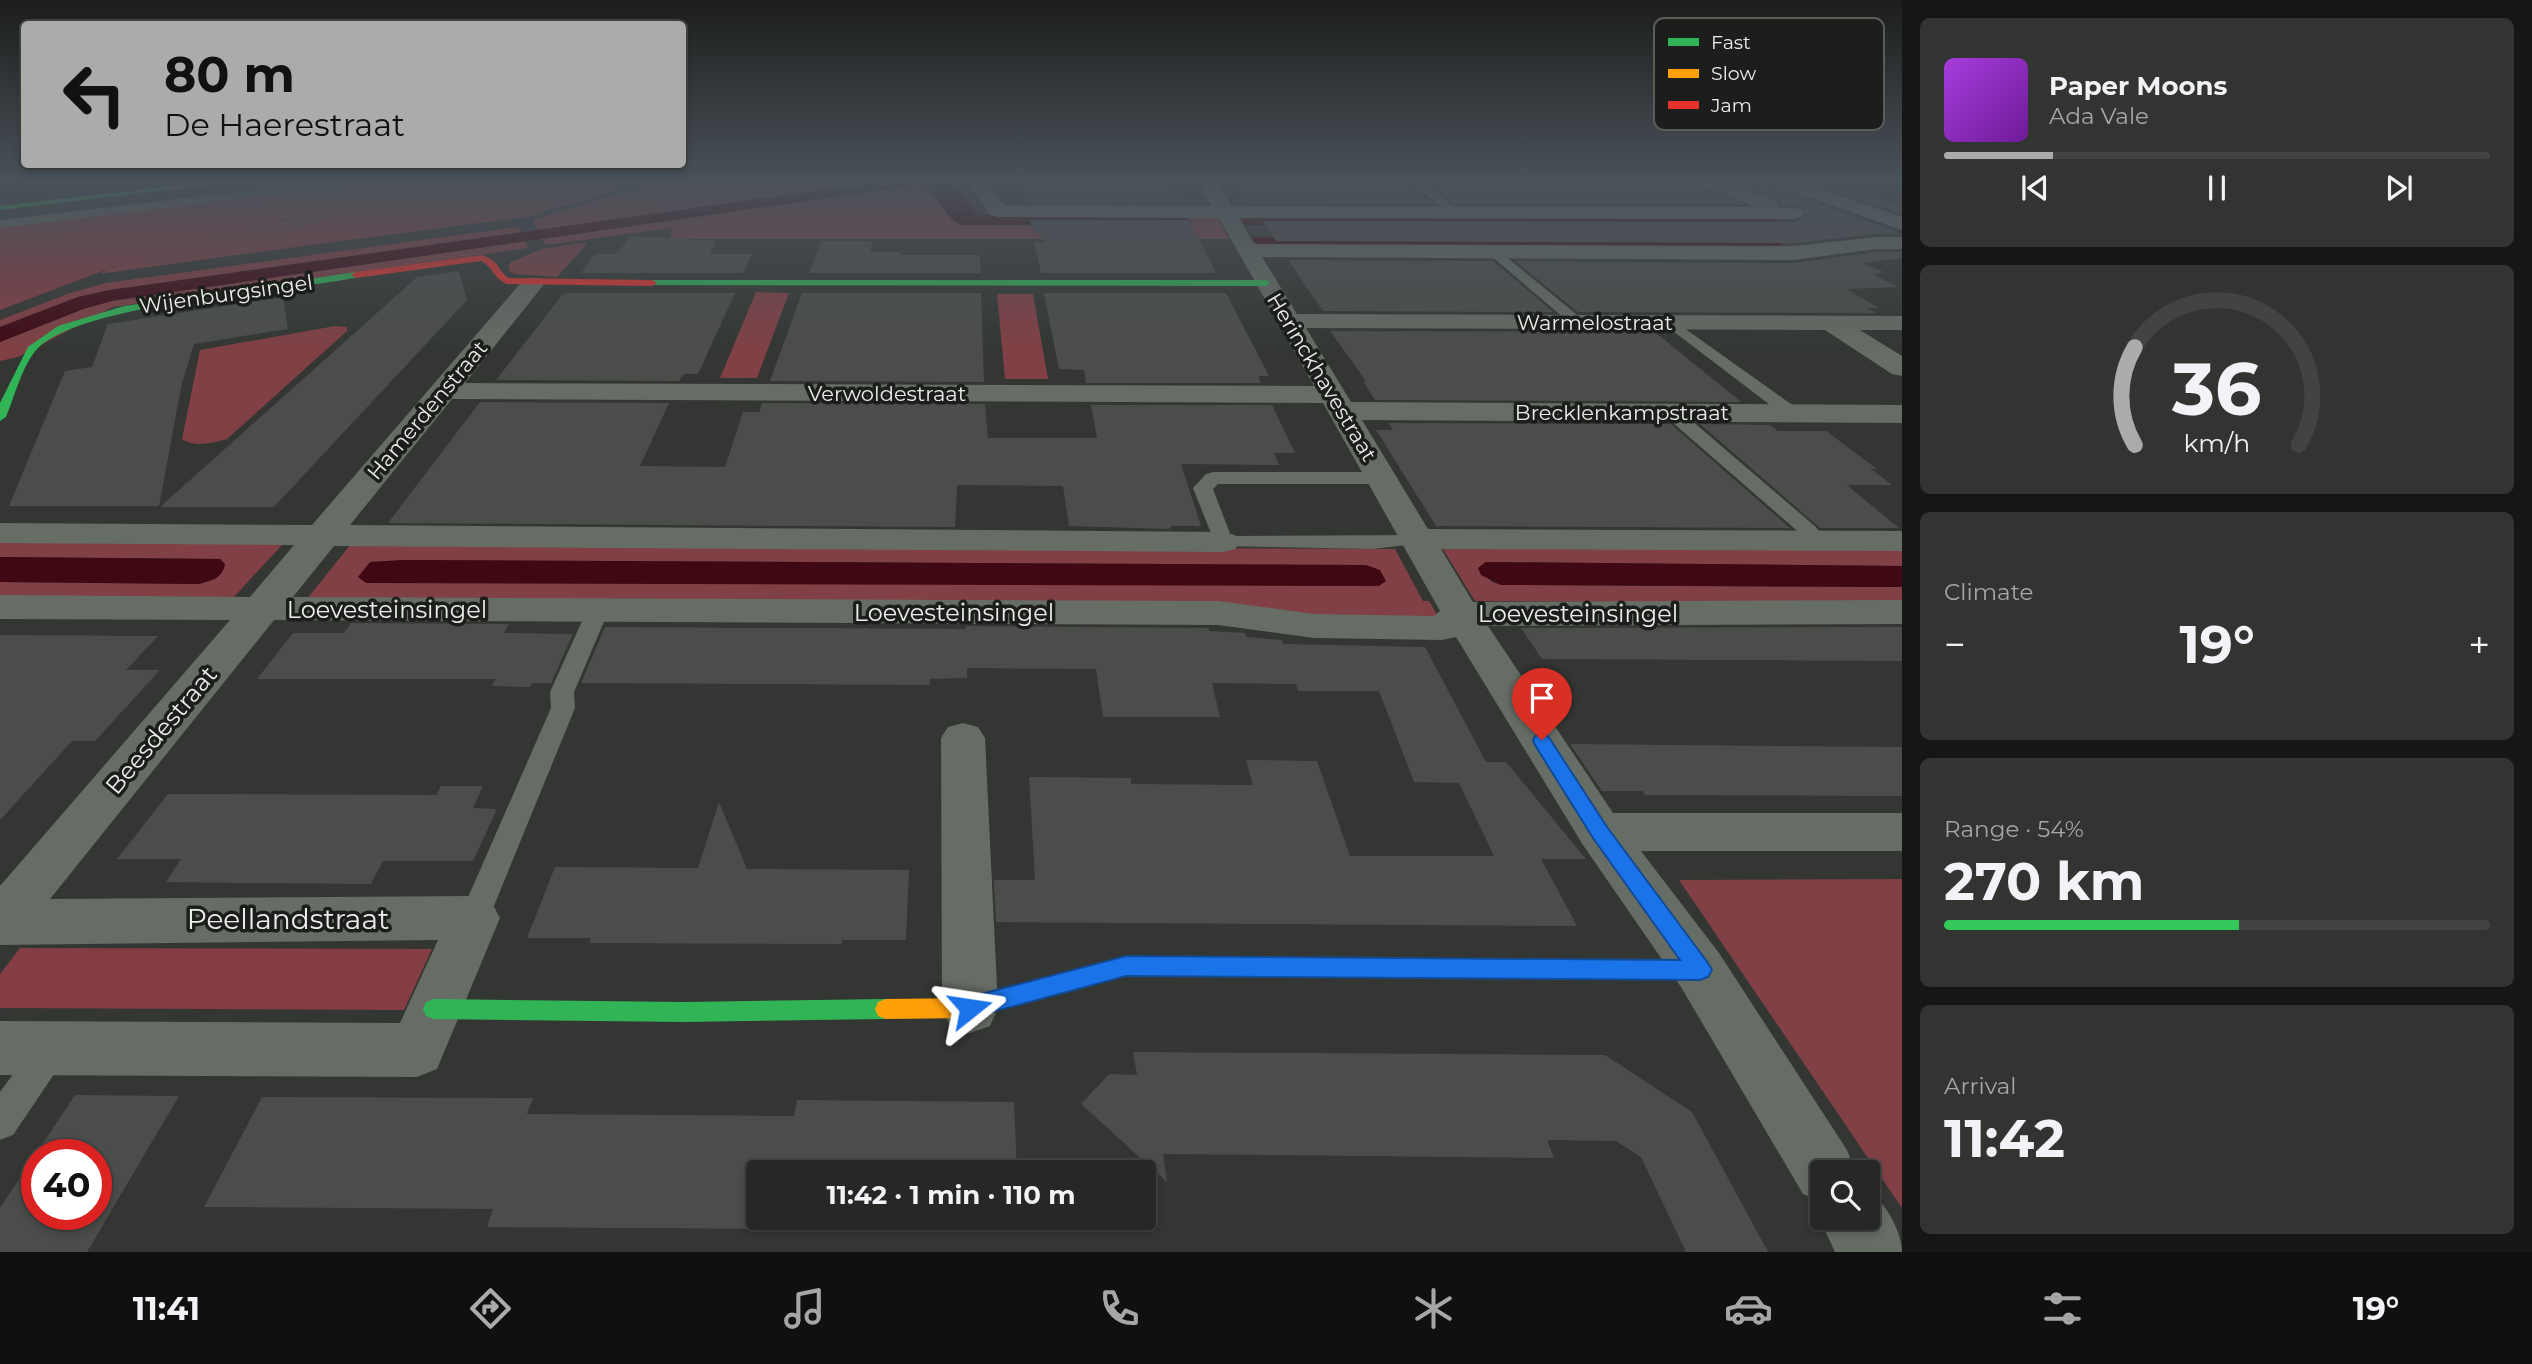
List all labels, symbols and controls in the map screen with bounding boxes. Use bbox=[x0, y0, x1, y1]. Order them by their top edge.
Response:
legend bbox=[1654, 18, 1884, 130]
text: Fast bbox=[1711, 31, 1751, 54]
text: 80 m bbox=[164, 45, 295, 104]
icon: left bbox=[49, 49, 140, 140]
text: Slow bbox=[1711, 62, 1756, 85]
text: Paper Moons bbox=[2049, 70, 2227, 102]
text: Jam bbox=[1710, 94, 1752, 117]
text: Ada Vale bbox=[2049, 102, 2149, 130]
text: De Haerestraat bbox=[164, 105, 405, 144]
icon: previous bbox=[2016, 169, 2054, 207]
icon: pause bbox=[2198, 169, 2236, 207]
icon: next bbox=[2380, 169, 2418, 207]
street label: Wijenburgsingel bbox=[138, 269, 314, 319]
street label: Herinckhavestraat bbox=[1262, 288, 1382, 466]
street label: Warmelostraat bbox=[1517, 310, 1673, 335]
street label: Hamerdenstraat bbox=[362, 336, 492, 484]
text: 36 bbox=[2171, 346, 2262, 434]
street label: Verwoldestraat bbox=[808, 381, 966, 406]
street label: Brecklenkampstraat bbox=[1515, 400, 1729, 425]
text: km/h bbox=[2184, 428, 2250, 458]
text: Climate bbox=[1944, 578, 2033, 606]
street label: Loevesteinsingel bbox=[287, 595, 487, 624]
street label: Loevesteinsingel bbox=[854, 598, 1054, 627]
street label: Loevesteinsingel bbox=[1478, 599, 1678, 628]
text: 19° bbox=[2179, 613, 2255, 676]
text: − bbox=[1944, 621, 1966, 668]
text: + bbox=[2468, 621, 2490, 668]
street label: Beesdestraat bbox=[99, 660, 223, 800]
pin bbox=[1512, 668, 1572, 740]
icon: arrive bbox=[1523, 679, 1561, 717]
text: Range · 54% bbox=[1944, 815, 2084, 843]
text: 270 km bbox=[1944, 850, 2144, 913]
street label: Peellandstraat bbox=[187, 902, 389, 936]
position arrow bbox=[933, 971, 1007, 1045]
text: Arrival bbox=[1944, 1072, 2017, 1100]
text: 11:42 bbox=[1944, 1107, 2065, 1170]
speed limit sign: 40 bbox=[21, 1139, 112, 1230]
map controls bbox=[1810, 1160, 1880, 1230]
button: search bbox=[1810, 1160, 1880, 1230]
text: 11:42 · 1 min · 110 m bbox=[827, 1179, 1075, 1211]
icon: directions bbox=[466, 1284, 515, 1333]
icon: music bbox=[780, 1284, 829, 1333]
icon: phone bbox=[1095, 1284, 1144, 1333]
icon: climate bbox=[1409, 1284, 1458, 1333]
icon: car bbox=[1724, 1284, 1773, 1333]
icon: filters bbox=[2038, 1284, 2087, 1333]
text: 11:41 bbox=[133, 1289, 200, 1328]
text: 19° bbox=[2353, 1289, 2399, 1328]

